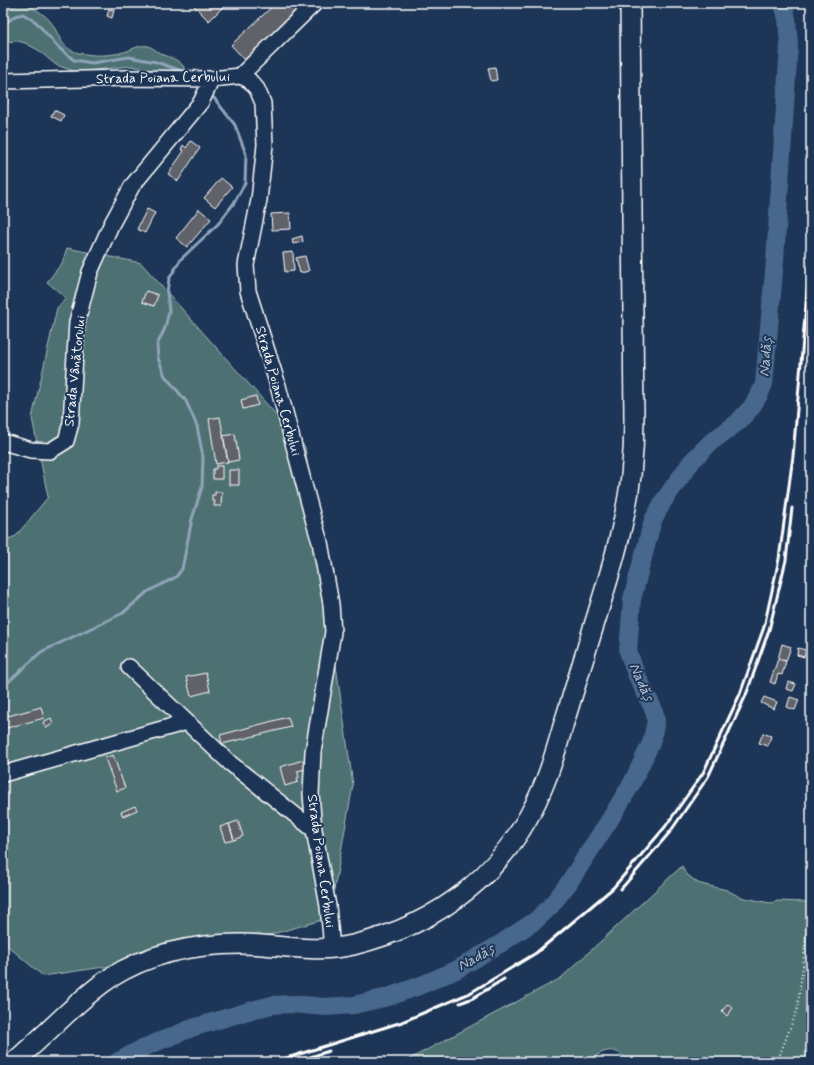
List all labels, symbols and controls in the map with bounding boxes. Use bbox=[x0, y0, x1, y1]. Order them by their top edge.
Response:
street label: Strada Poiana Cerbului bbox=[96, 68, 230, 88]
street label: Strada Vânătorului bbox=[60, 314, 90, 428]
street label: Strada Poiana Cerbului bbox=[251, 324, 305, 458]
water label: Nadăș bbox=[755, 335, 777, 377]
water label: Nadăș bbox=[624, 660, 659, 705]
street label: Strada Poiana Cerbului bbox=[303, 793, 339, 929]
water label: Nadăș bbox=[454, 939, 499, 976]

